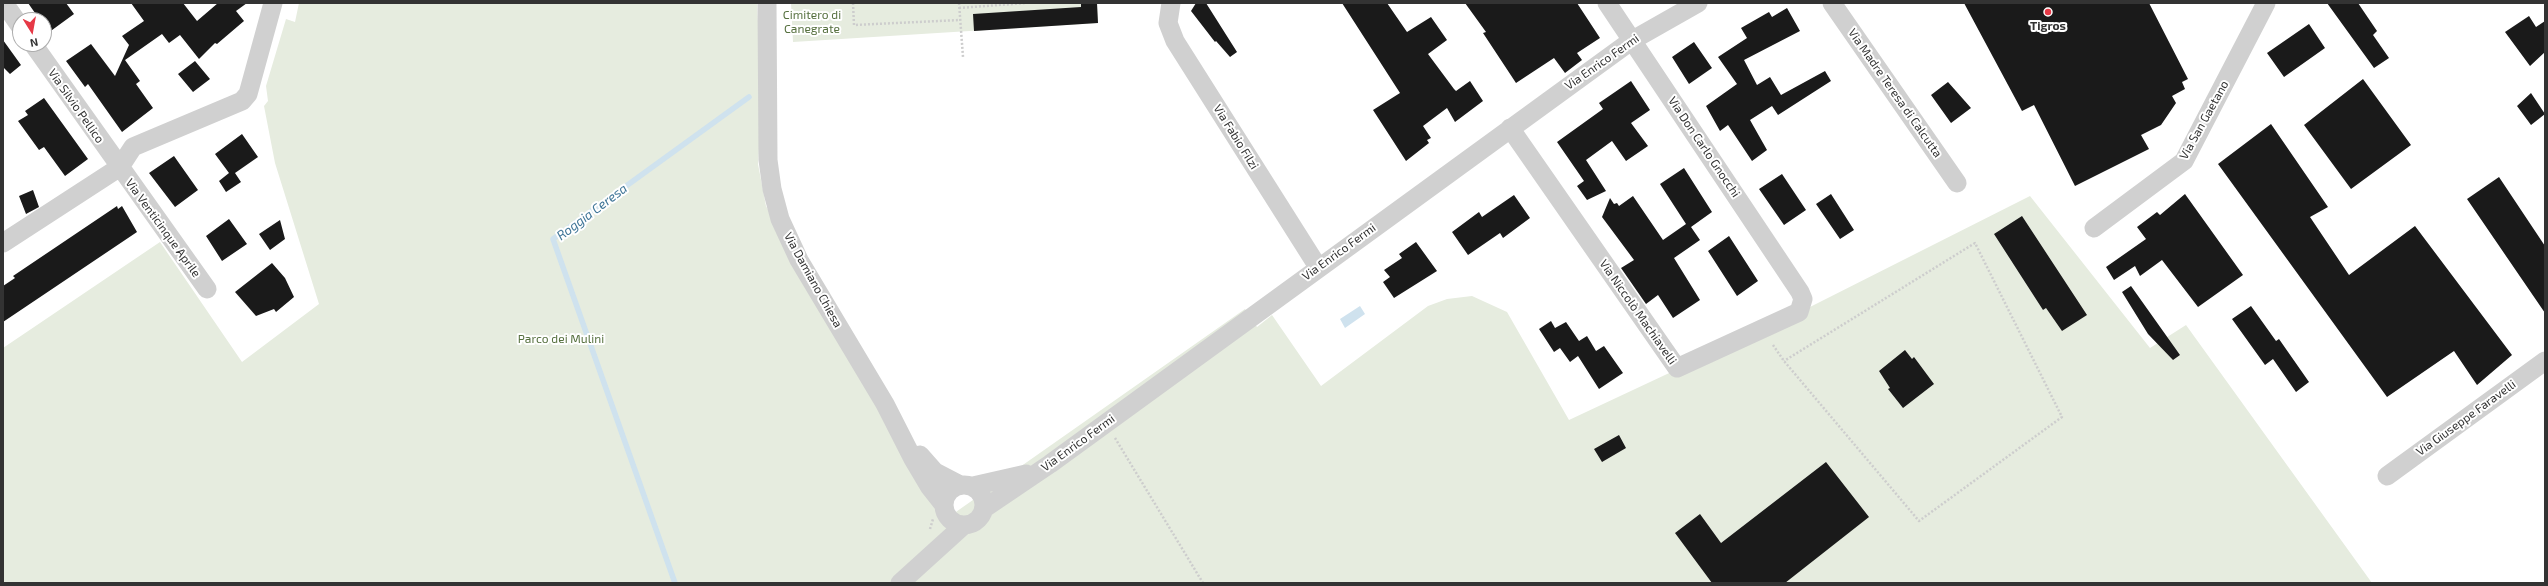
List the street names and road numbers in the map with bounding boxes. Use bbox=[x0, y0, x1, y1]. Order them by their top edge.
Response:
street label: Via Madre Teresa di Calcutta bbox=[1845, 26, 1945, 160]
street label: Via Enrico Fermi bbox=[1562, 31, 1642, 93]
street label: Via Silvio Pellico bbox=[45, 66, 107, 146]
street label: Via San Gaetano bbox=[2176, 78, 2232, 162]
street label: Via Don Carlo Gnocchi bbox=[1665, 94, 1743, 200]
street label: Via Fabio Filzi bbox=[1210, 102, 1262, 172]
street label: Via Venticinque Aprile bbox=[122, 176, 204, 280]
street label: Via Enrico Fermi bbox=[1299, 221, 1379, 283]
street label: Via Damiano Chiesa bbox=[781, 230, 845, 330]
street label: Via Niccolò Machiavelli bbox=[1596, 257, 1680, 367]
street label: Via Giuseppe Faravelli bbox=[2413, 377, 2519, 459]
street label: Via Enrico Fermi bbox=[1038, 412, 1118, 474]

